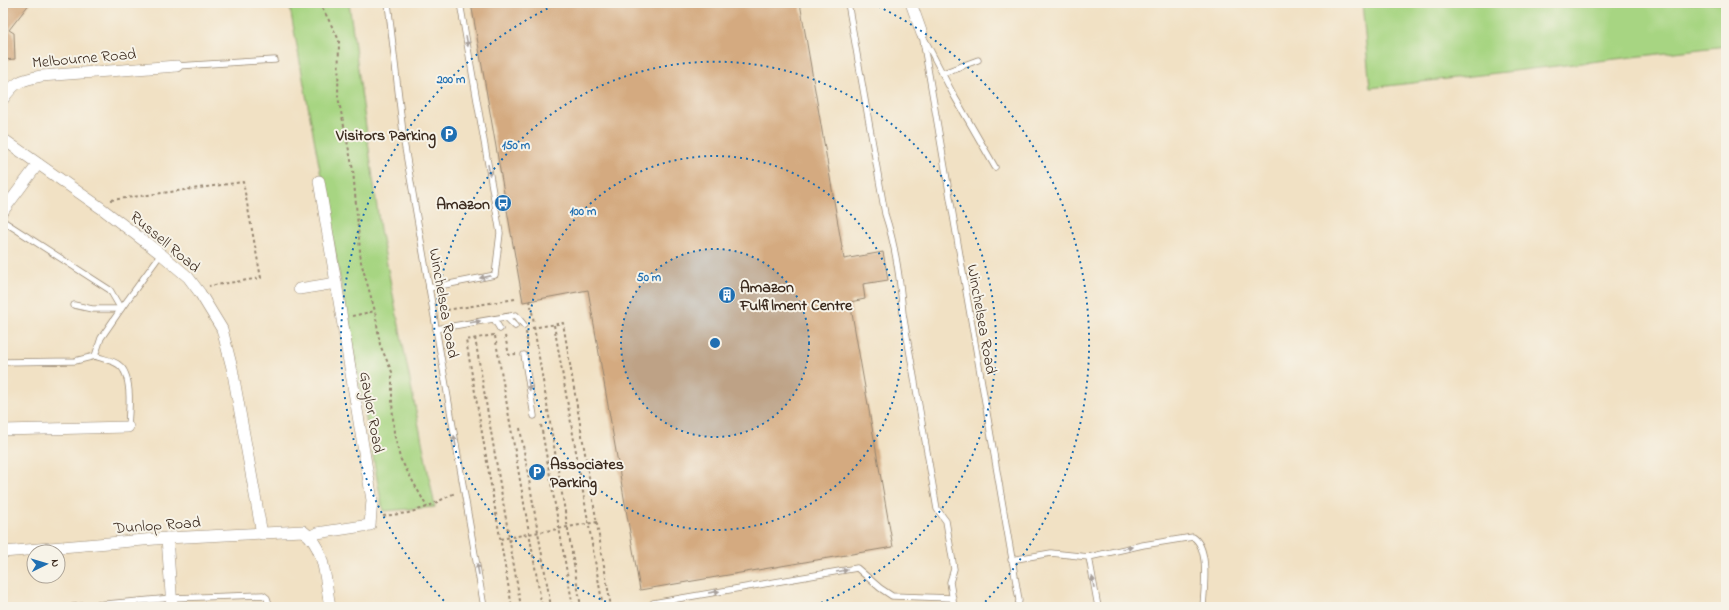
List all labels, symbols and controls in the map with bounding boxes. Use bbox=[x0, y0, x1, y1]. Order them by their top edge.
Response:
one-way arrow bbox=[464, 35, 470, 48]
street label: Melbourne Road bbox=[31, 42, 137, 75]
text: 200 m bbox=[436, 71, 466, 89]
place label: Visitors Parking bbox=[335, 124, 436, 149]
parking icon: Visitors Parking bbox=[439, 124, 459, 144]
text: 150 m bbox=[502, 137, 531, 155]
one-way arrow bbox=[486, 163, 492, 176]
place label: Amazon bbox=[436, 193, 490, 217]
bus stop icon: Amazon bbox=[493, 193, 513, 213]
text: 100 m bbox=[570, 203, 597, 221]
street label: Russell Road bbox=[124, 206, 205, 279]
street label: Winchelsea Road bbox=[422, 246, 465, 360]
street label: Winchelsea Road bbox=[960, 262, 1003, 376]
text: 50 m bbox=[637, 269, 662, 287]
one-way arrow bbox=[478, 274, 491, 280]
place label: Amazon Fulfilment Centre bbox=[739, 276, 853, 318]
building icon: Amazon Fulfilment Centre bbox=[717, 285, 737, 305]
one-way arrow bbox=[469, 319, 481, 325]
centre of rings bbox=[708, 336, 722, 350]
street label: Gaylor Road bbox=[352, 370, 390, 455]
one-way arrow bbox=[526, 379, 532, 392]
one-way arrow bbox=[452, 434, 458, 447]
place label: Associates Parking bbox=[550, 453, 624, 496]
parking icon: Associates Parking bbox=[527, 462, 547, 482]
street label: Dunlop Road bbox=[112, 511, 202, 541]
north arrow bbox=[26, 544, 66, 584]
one-way arrow bbox=[1120, 545, 1133, 551]
text: N bbox=[47, 559, 63, 568]
one-way arrow bbox=[474, 562, 480, 575]
one-way arrow bbox=[836, 568, 848, 574]
one-way arrow bbox=[1090, 576, 1096, 588]
one-way arrow bbox=[708, 589, 720, 595]

